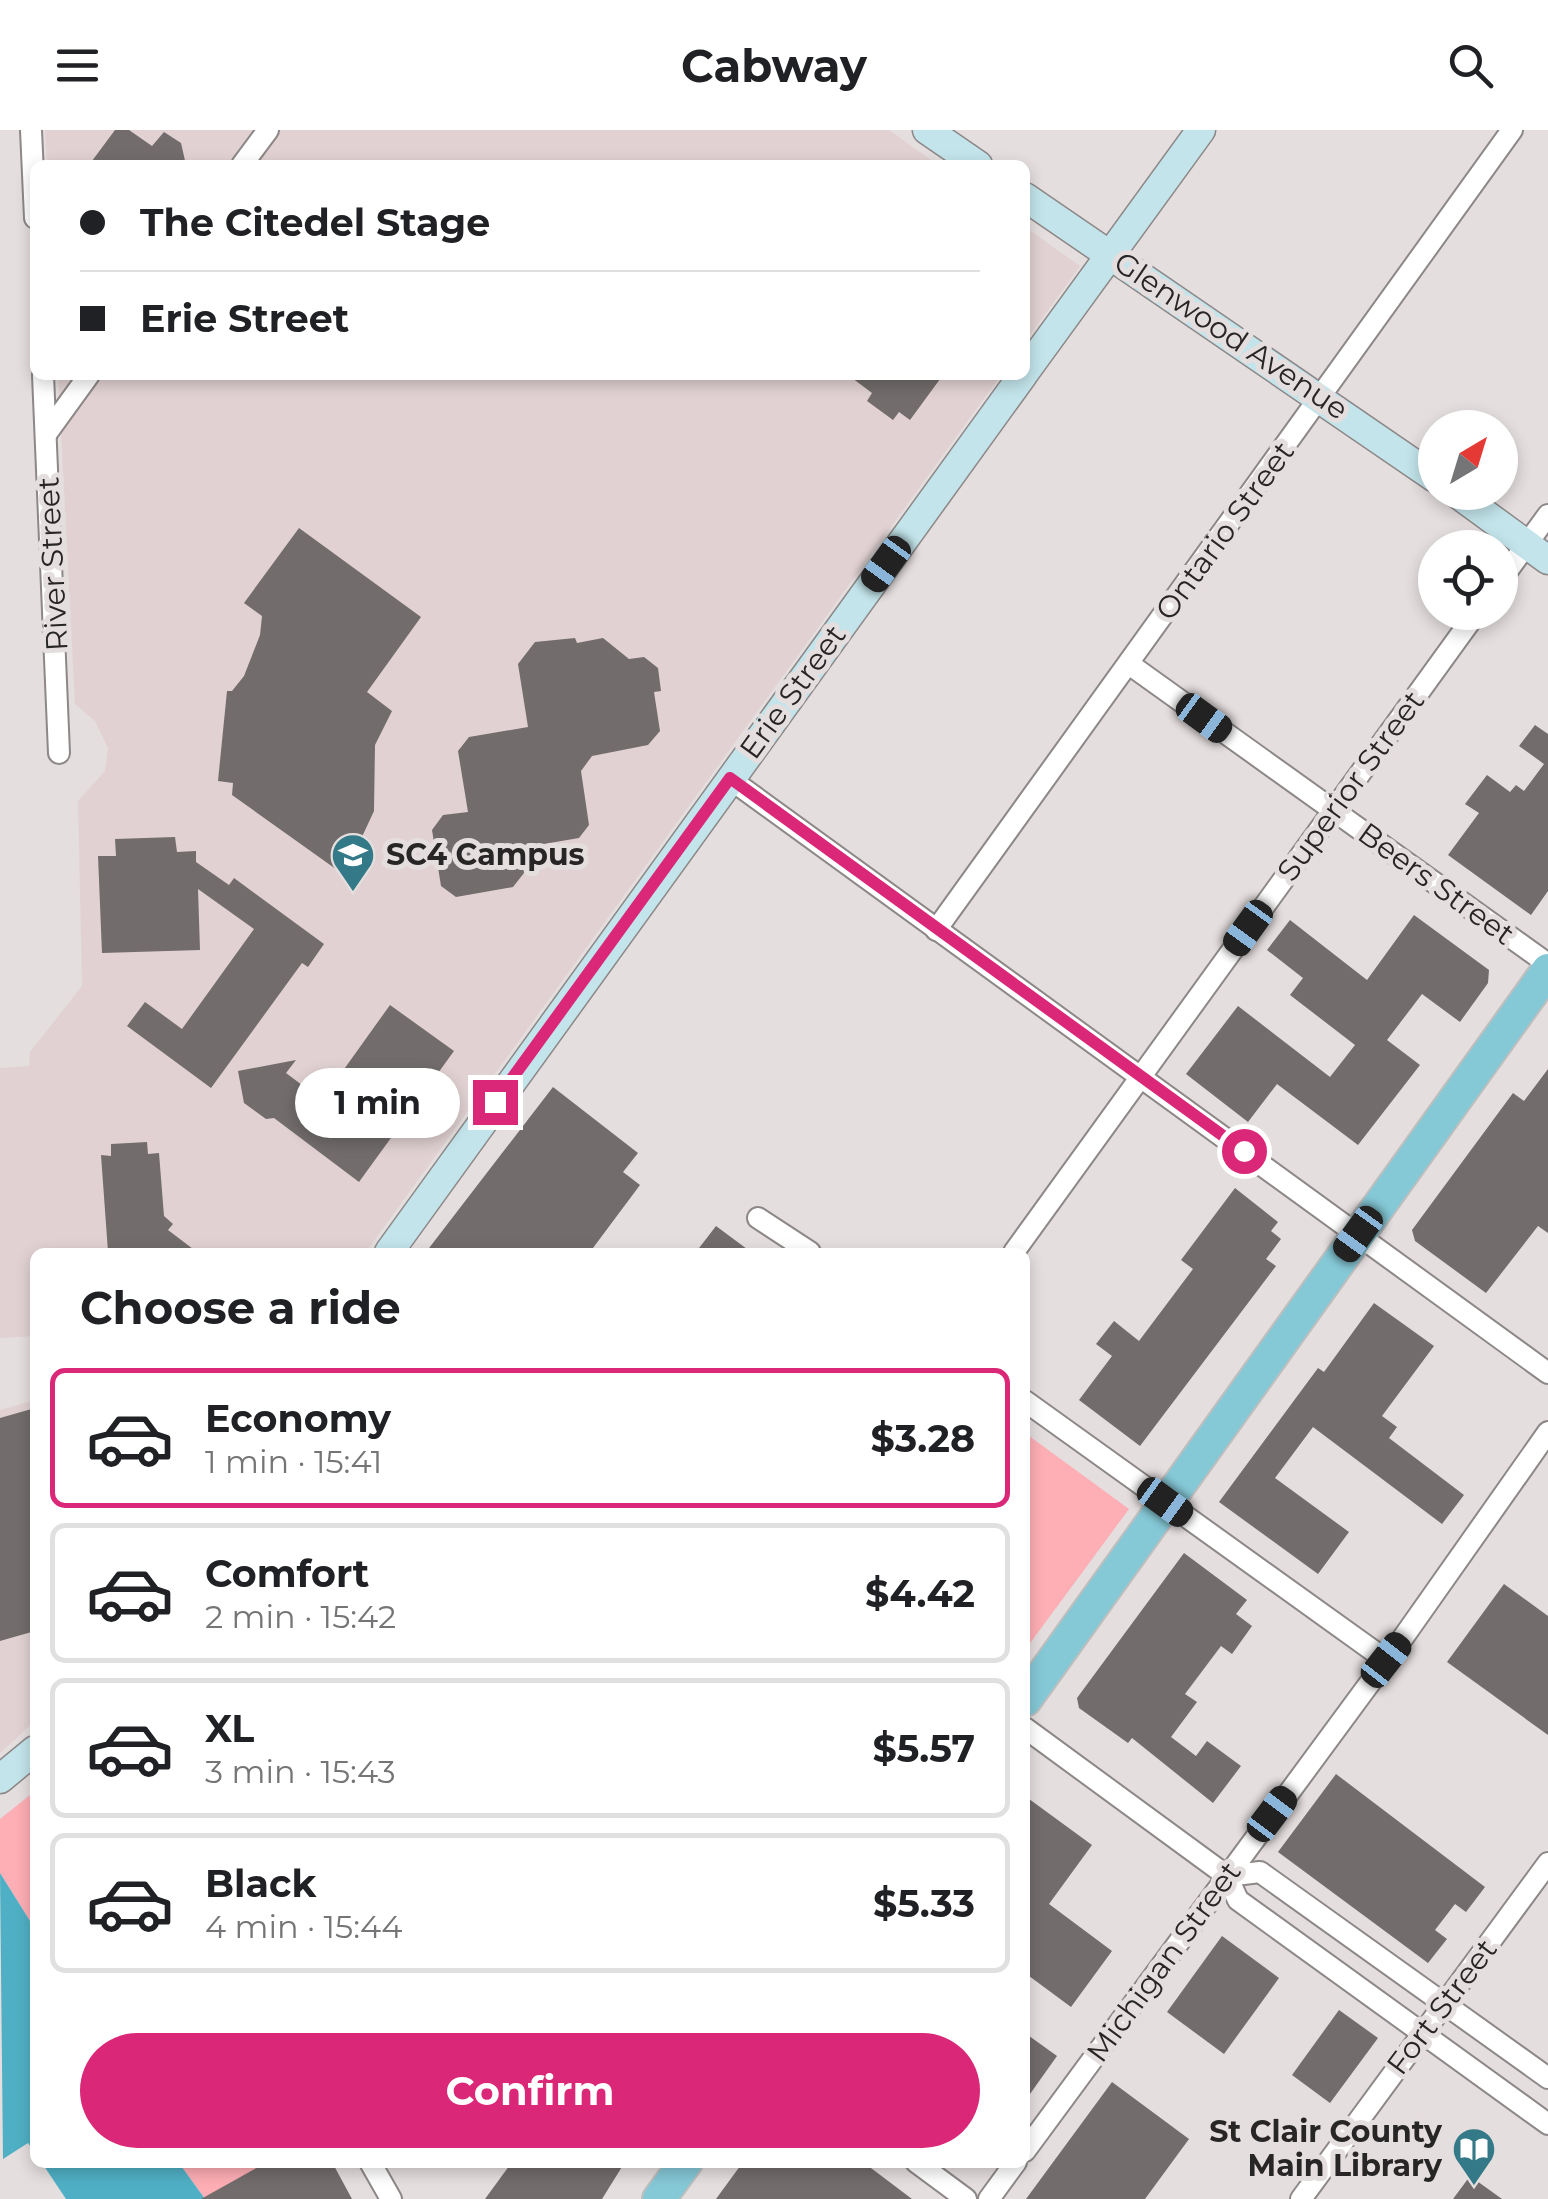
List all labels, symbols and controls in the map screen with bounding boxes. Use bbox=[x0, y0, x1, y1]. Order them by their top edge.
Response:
icon: menu bbox=[50, 38, 105, 93]
text: Cabway bbox=[681, 38, 867, 93]
icon: search bbox=[1443, 38, 1498, 93]
text: The Citedel Stage bbox=[140, 199, 490, 246]
street label: Glenwood Avenue bbox=[1107, 244, 1355, 428]
text: Erie Street bbox=[140, 295, 349, 342]
north arrow bbox=[1418, 410, 1518, 510]
map controls bbox=[1418, 410, 1518, 630]
street label: Ontario Street bbox=[1147, 434, 1302, 627]
street label: River Street bbox=[29, 476, 76, 652]
button: locate bbox=[1418, 530, 1518, 630]
car bbox=[856, 531, 916, 597]
street label: Erie Street bbox=[732, 617, 854, 766]
street label: Superior Street bbox=[1269, 683, 1432, 888]
car bbox=[1171, 688, 1237, 748]
street label: Beers Street bbox=[1351, 815, 1522, 953]
school or university icon: SC4 Campus bbox=[330, 832, 376, 893]
place label: SC4 Campus bbox=[386, 836, 585, 873]
car bbox=[1218, 895, 1278, 961]
callout: 1 min bbox=[295, 1067, 460, 1137]
route end bbox=[473, 1080, 518, 1125]
text: 1 min bbox=[334, 1083, 421, 1122]
route start bbox=[1222, 1129, 1267, 1174]
car bbox=[1328, 1201, 1388, 1267]
text: Choose a ride bbox=[80, 1280, 401, 1335]
icon: car bbox=[85, 1393, 175, 1483]
text: Economy bbox=[205, 1395, 391, 1442]
text: $3.28 bbox=[871, 1415, 975, 1462]
text: 1 min · 15:41 bbox=[205, 1442, 382, 1481]
car bbox=[1132, 1472, 1198, 1532]
icon: car bbox=[85, 1548, 175, 1638]
text: Comfort bbox=[205, 1550, 369, 1597]
text: $4.42 bbox=[865, 1570, 975, 1617]
text: 2 min · 15:42 bbox=[205, 1597, 396, 1636]
car bbox=[1356, 1627, 1416, 1693]
icon: car bbox=[85, 1703, 175, 1793]
text: XL bbox=[205, 1705, 254, 1752]
text: $5.57 bbox=[872, 1725, 975, 1772]
text: 3 min · 15:43 bbox=[205, 1752, 396, 1791]
car bbox=[1242, 1781, 1302, 1847]
street label: Michigan Street bbox=[1078, 1854, 1249, 2069]
icon: car bbox=[85, 1858, 175, 1948]
text: Black bbox=[205, 1860, 316, 1907]
text: $5.33 bbox=[873, 1880, 975, 1927]
text: 4 min · 15:44 bbox=[205, 1907, 402, 1946]
street label: Fort Street bbox=[1379, 1931, 1505, 2082]
button: Confirm bbox=[80, 2033, 980, 2148]
place label: St Clair County Main Library bbox=[1209, 2113, 1443, 2184]
library icon: St Clair County Main Library bbox=[1451, 2126, 1497, 2187]

